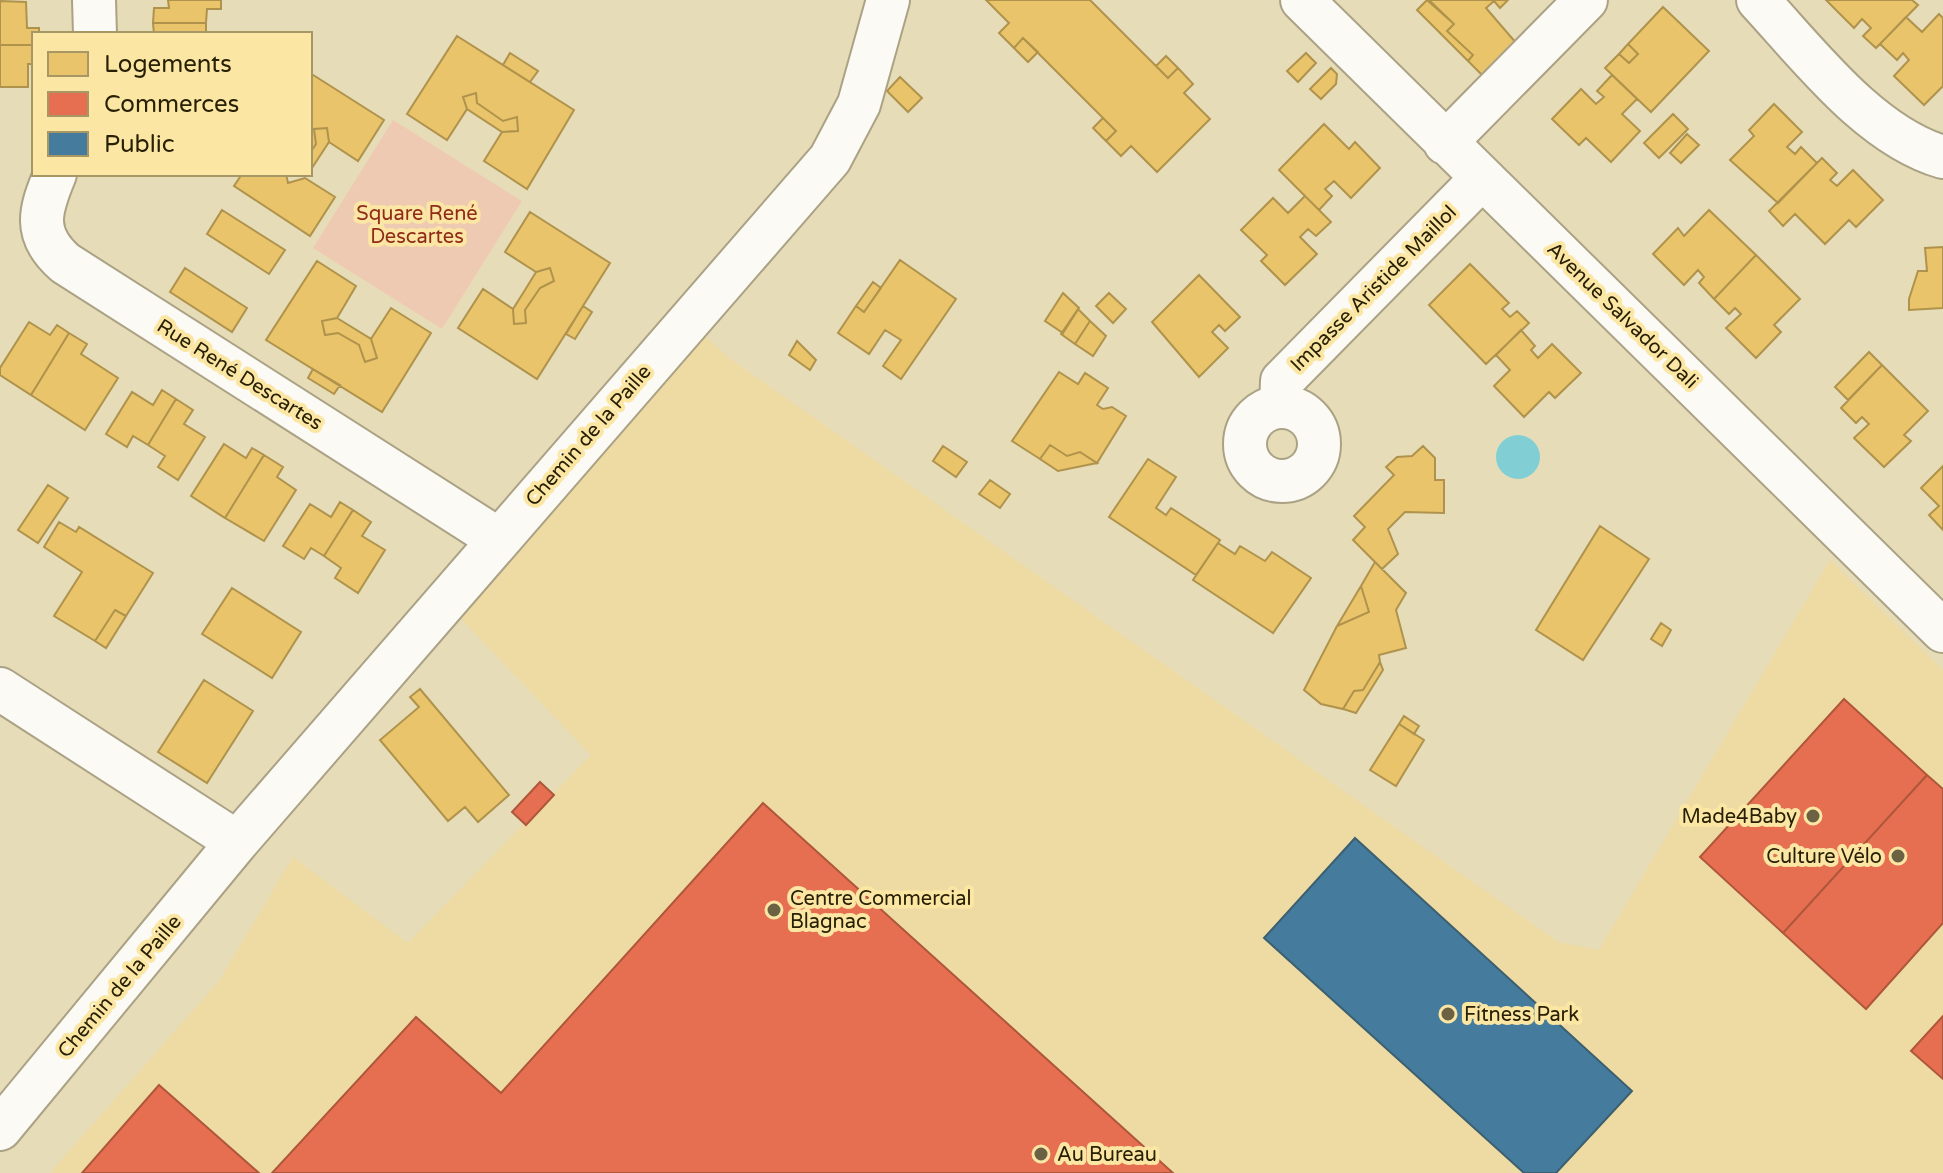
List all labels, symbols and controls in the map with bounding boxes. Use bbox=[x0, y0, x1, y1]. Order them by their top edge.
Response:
legend bbox=[32, 32, 312, 176]
text: Logements bbox=[104, 50, 232, 79]
text: Commerces bbox=[104, 90, 239, 119]
text: Public bbox=[104, 130, 174, 159]
street label: Impasse Aristide Maillol bbox=[1286, 201, 1462, 377]
park label: Square René Descartes bbox=[356, 202, 478, 249]
street label: Avenue Salvador Dali bbox=[1542, 237, 1703, 394]
street label: Rue René Descartes bbox=[152, 314, 327, 436]
street label: Chemin de la Paille bbox=[521, 360, 657, 511]
place label: Made4Baby bbox=[1682, 805, 1797, 829]
marker: Made4Baby bbox=[1804, 807, 1822, 825]
place label: Culture Vélo bbox=[1766, 845, 1882, 869]
marker: Culture Vélo bbox=[1889, 847, 1907, 865]
place label: Centre Commercial Blagnac bbox=[790, 887, 971, 934]
marker: Centre Commercial Blagnac bbox=[765, 901, 783, 919]
street label: Chemin de la Paille bbox=[53, 910, 187, 1063]
place label: Fitness Park bbox=[1464, 1003, 1579, 1027]
marker: Fitness Park bbox=[1439, 1005, 1457, 1023]
place label: Au Bureau bbox=[1057, 1143, 1157, 1167]
marker: Au Bureau bbox=[1032, 1145, 1050, 1163]

